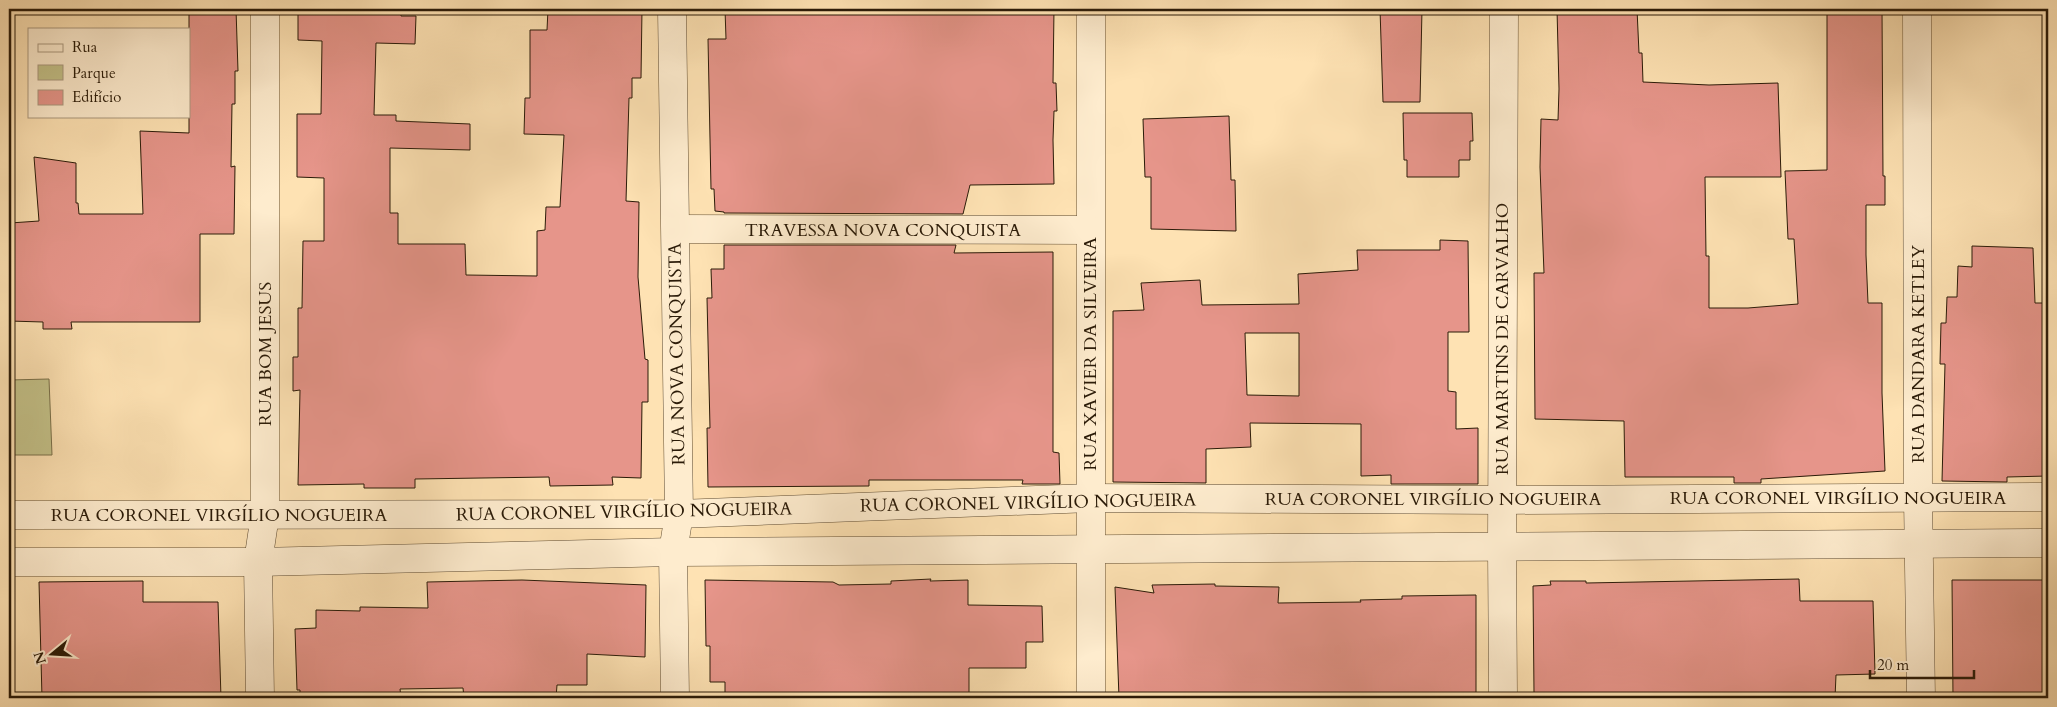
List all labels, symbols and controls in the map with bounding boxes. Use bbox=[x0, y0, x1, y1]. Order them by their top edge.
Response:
legend bbox=[28, 28, 190, 118]
text: Rua bbox=[72, 37, 98, 57]
text: Parque bbox=[72, 63, 116, 83]
text: Edifício bbox=[72, 87, 121, 107]
street label: RUA MARTINS DE CARVALHO bbox=[1490, 203, 1515, 475]
street label: TRAVESSA NOVA CONQUISTA bbox=[745, 218, 1021, 243]
street label: RUA XAVIER DA SILVEIRA bbox=[1078, 237, 1103, 471]
street label: RUA NOVA CONQUISTA bbox=[663, 242, 691, 466]
street label: RUA DANDARA KETLEY bbox=[1906, 244, 1931, 463]
street label: RUA BOM JESUS bbox=[253, 282, 278, 426]
street label: RUA CORONEL VIRGÍLIO NOGUEIRA bbox=[1670, 486, 2006, 511]
street label: RUA CORONEL VIRGÍLIO NOGUEIRA bbox=[1265, 487, 1601, 512]
street label: RUA CORONEL VIRGÍLIO NOGUEIRA bbox=[860, 488, 1197, 518]
street label: RUA CORONEL VIRGÍLIO NOGUEIRA bbox=[456, 497, 793, 527]
street label: RUA CORONEL VIRGÍLIO NOGUEIRA bbox=[51, 503, 387, 528]
north arrow bbox=[28, 630, 78, 680]
scale bar bbox=[1870, 647, 1973, 679]
text: N bbox=[29, 649, 51, 667]
text: 20 m bbox=[1877, 655, 1909, 675]

